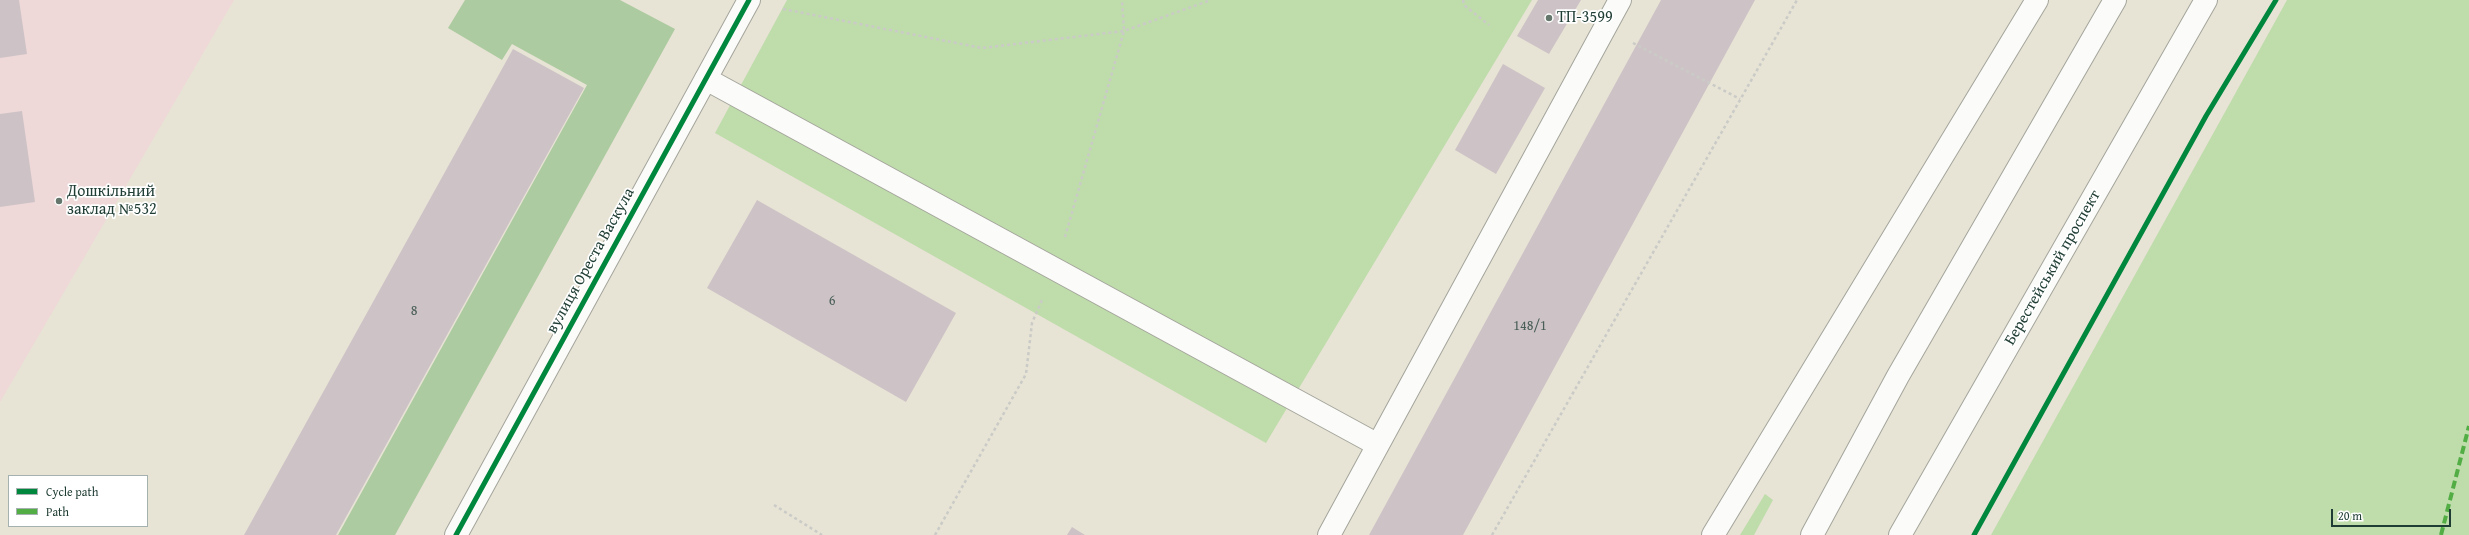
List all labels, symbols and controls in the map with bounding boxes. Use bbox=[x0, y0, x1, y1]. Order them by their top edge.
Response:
place label: ТП-3599 bbox=[1557, 8, 1613, 28]
marker: ТП-3599 bbox=[1544, 13, 1554, 23]
place label: Дошкільний заклад №532 bbox=[67, 182, 157, 220]
street label: вулиця Ореста Васкула bbox=[543, 185, 639, 337]
street label: Берестейський проспект bbox=[2001, 187, 2105, 349]
marker: Дошкільний заклад №532 bbox=[54, 196, 64, 206]
house number: 6 bbox=[829, 293, 835, 309]
house number: 8 bbox=[411, 303, 417, 319]
house number: 148/1 bbox=[1513, 318, 1547, 334]
legend bbox=[8, 475, 148, 527]
text: Cycle path bbox=[46, 483, 98, 500]
scale bar bbox=[2333, 501, 2453, 527]
text: Path bbox=[46, 503, 69, 520]
text: 20 m bbox=[2338, 507, 2362, 524]

